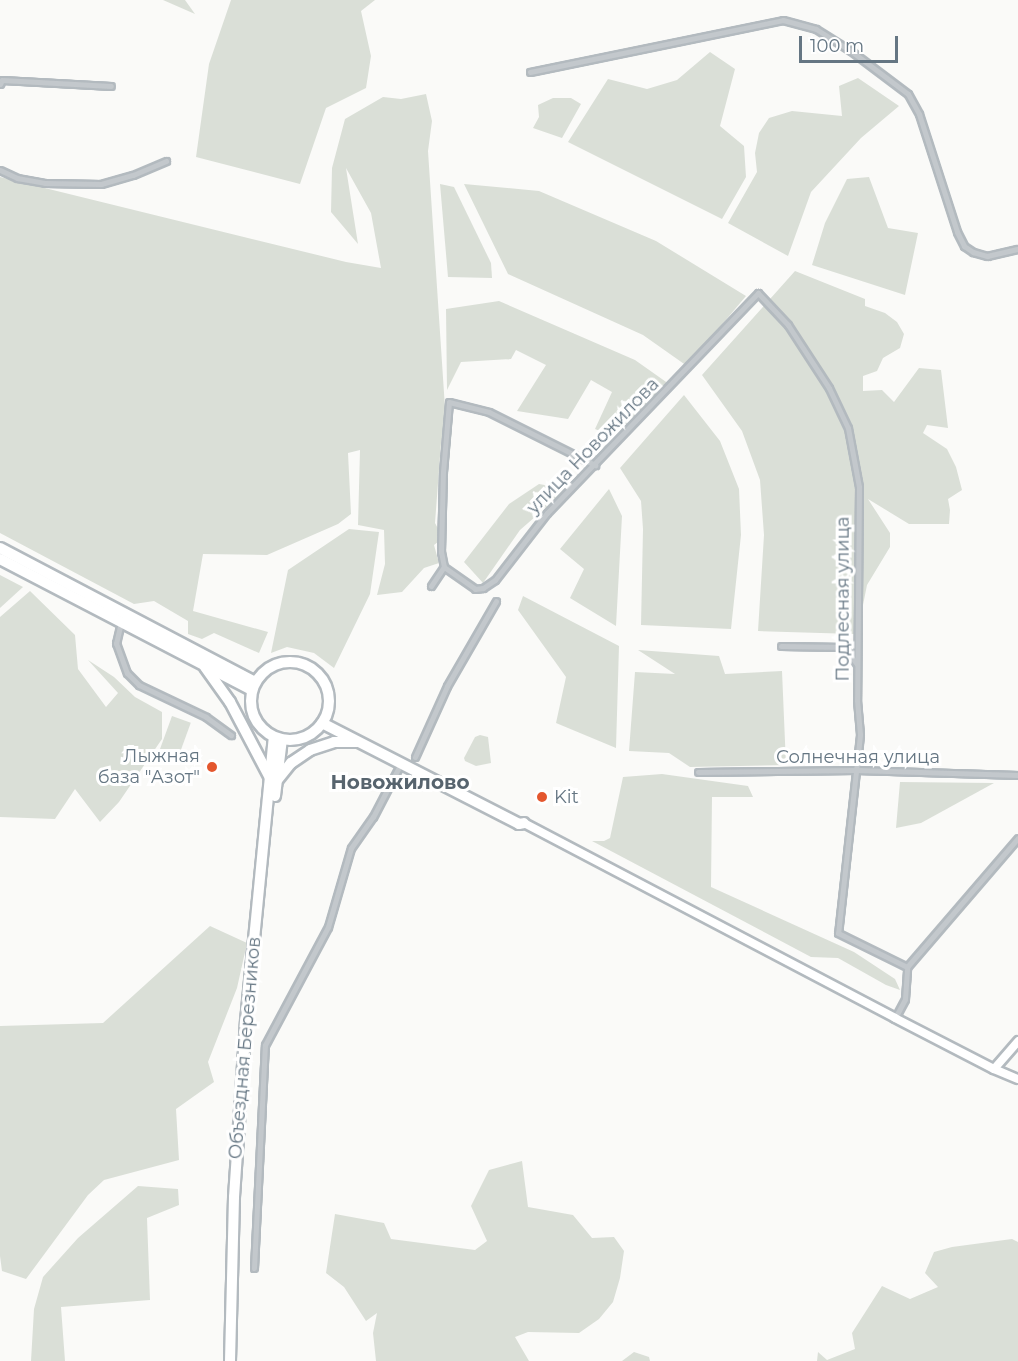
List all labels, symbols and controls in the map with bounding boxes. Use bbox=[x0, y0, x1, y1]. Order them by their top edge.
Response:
scale bar bbox=[802, 24, 901, 62]
text: 100 m bbox=[810, 35, 864, 57]
street label: улица Новожилова bbox=[522, 373, 664, 519]
street label: Подлесная улица bbox=[832, 516, 854, 682]
place label: Лыжная база "Азот" bbox=[98, 746, 200, 789]
street label: Солнечная улица bbox=[776, 746, 940, 768]
marker: Лыжная база "Азот" bbox=[205, 760, 219, 774]
district label: Новожилово bbox=[330, 770, 470, 794]
place label: Kit bbox=[554, 786, 579, 808]
marker: Kit bbox=[535, 790, 549, 804]
street label: Объездная Березников bbox=[225, 936, 265, 1160]

